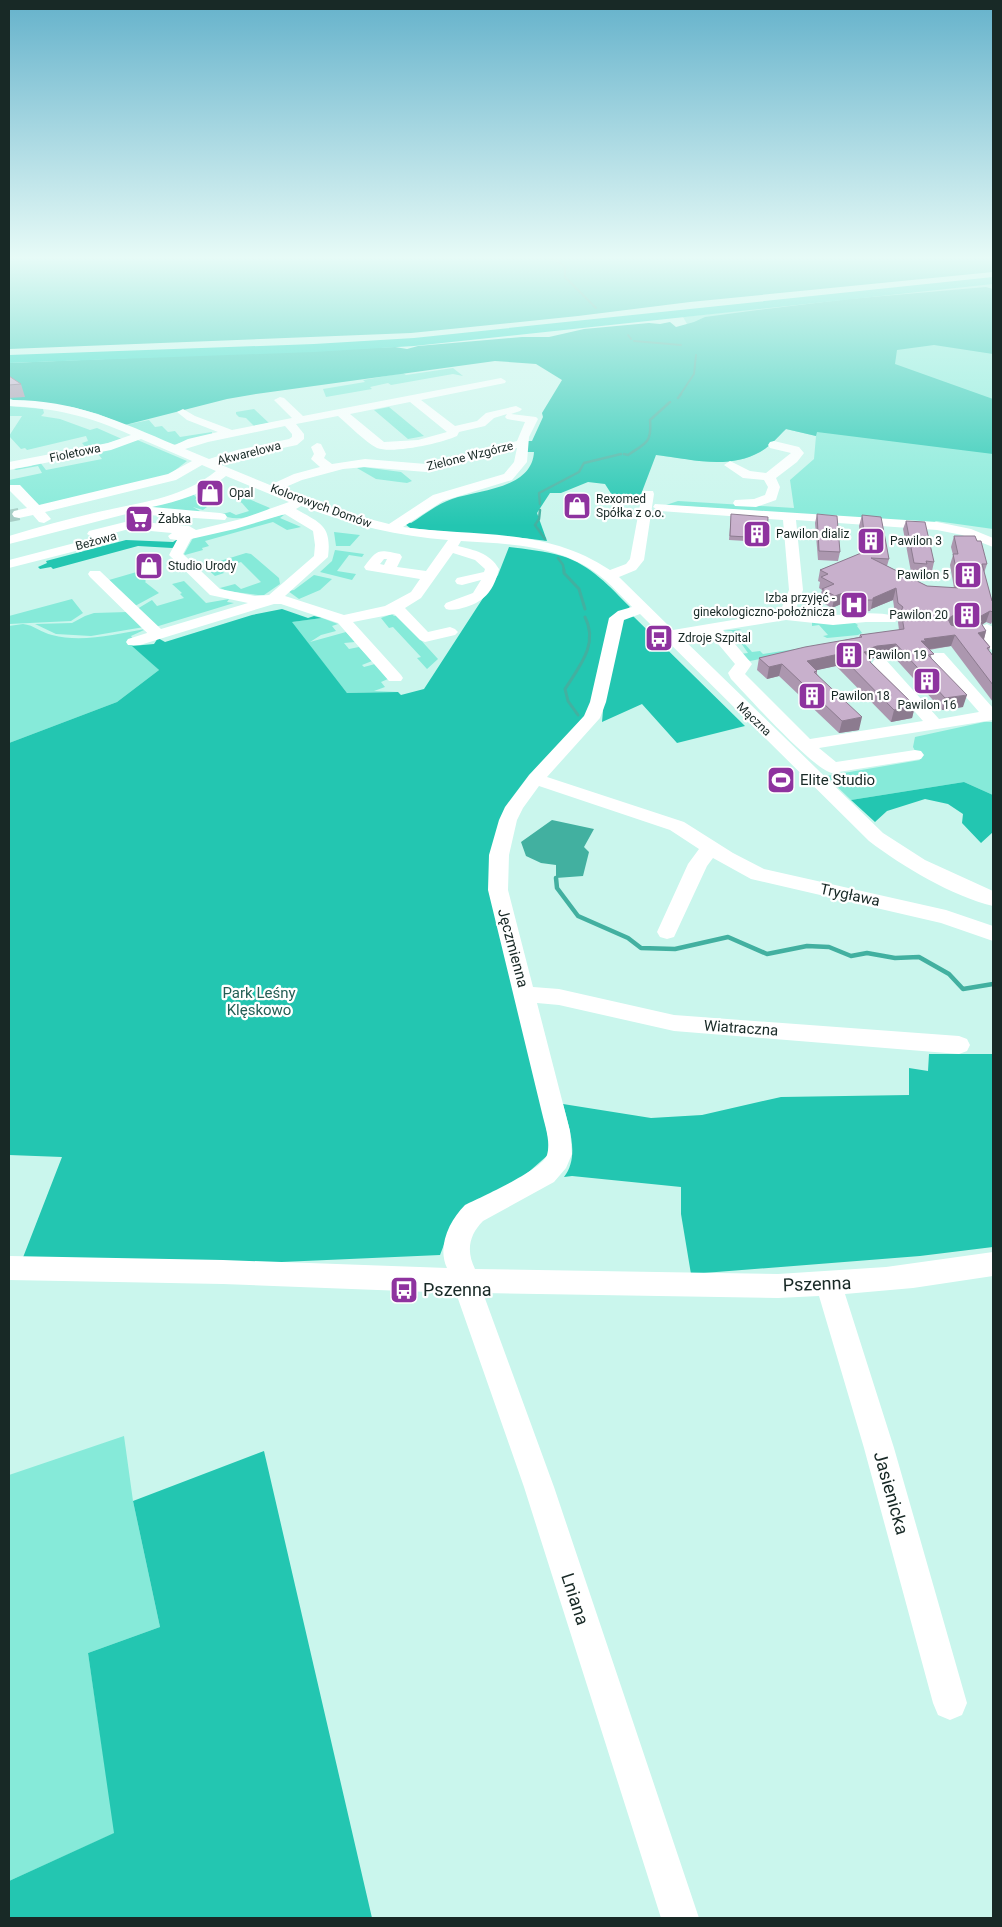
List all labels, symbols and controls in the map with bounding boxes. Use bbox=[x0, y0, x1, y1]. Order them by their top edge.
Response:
street label: Akwarelowa bbox=[216, 438, 282, 468]
street label: Zielone Wzgórze bbox=[425, 438, 515, 474]
street label: Fioletowa bbox=[48, 441, 102, 465]
shop icon: Opal bbox=[195, 478, 225, 508]
street label: Kolorowych Domów bbox=[269, 481, 373, 531]
place label: Opal bbox=[229, 486, 253, 500]
shop icon: Rexomed Spółka z o.o. bbox=[562, 491, 592, 521]
place label: Rexomed Spółka z o.o. bbox=[596, 492, 664, 520]
supermarket icon: Żabka bbox=[124, 504, 154, 534]
place label: Żabka bbox=[158, 511, 191, 526]
building icon: Pawilon dializ bbox=[742, 519, 772, 549]
building icon: Pawilon 3 bbox=[856, 526, 886, 556]
place label: Pawilon dializ bbox=[776, 527, 849, 541]
street label: Beżowa bbox=[74, 529, 118, 553]
place label: Pawilon 3 bbox=[890, 534, 942, 548]
shop icon: Studio Urody bbox=[134, 551, 164, 581]
place label: Studio Urody bbox=[168, 559, 237, 573]
building icon: Pawilon 5 bbox=[953, 560, 983, 590]
place label: Pawilon 5 bbox=[897, 568, 949, 582]
hospital icon: Izba przyjęć - ginekologiczno-położnicza bbox=[839, 590, 869, 620]
place label: Izba przyjęć - ginekologiczno-położnicza bbox=[693, 591, 836, 619]
building icon: Pawilon 20 bbox=[952, 600, 982, 630]
place label: Pawilon 20 bbox=[889, 608, 948, 622]
bus stop icon: Zdroje Szpital bbox=[644, 623, 674, 653]
place label: Zdroje Szpital bbox=[678, 631, 751, 645]
building icon: Pawilon 19 bbox=[834, 640, 864, 670]
place label: Pawilon 19 bbox=[868, 648, 927, 662]
building icon: Pawilon 16 bbox=[912, 666, 942, 696]
building icon: Pawilon 18 bbox=[797, 681, 827, 711]
place label: Pawilon 18 bbox=[831, 689, 890, 703]
place label: Pawilon 16 bbox=[898, 698, 957, 712]
street label: Mączna bbox=[734, 699, 774, 739]
sports icon: Elite Studio bbox=[766, 765, 796, 795]
place label: Elite Studio bbox=[800, 771, 875, 789]
street label: Trygława bbox=[818, 880, 882, 910]
street label: Jęczmienna bbox=[494, 907, 532, 989]
park label: Park Leśny Klęskowo bbox=[222, 984, 296, 1019]
street label: Wiatraczna bbox=[703, 1016, 779, 1040]
street label: Pszenna bbox=[782, 1272, 852, 1295]
bus stop icon: Pszenna bbox=[389, 1275, 419, 1305]
place label: Pszenna bbox=[423, 1279, 492, 1300]
street label: Jasienicka bbox=[870, 1449, 913, 1537]
street label: Lniana bbox=[557, 1570, 594, 1628]

